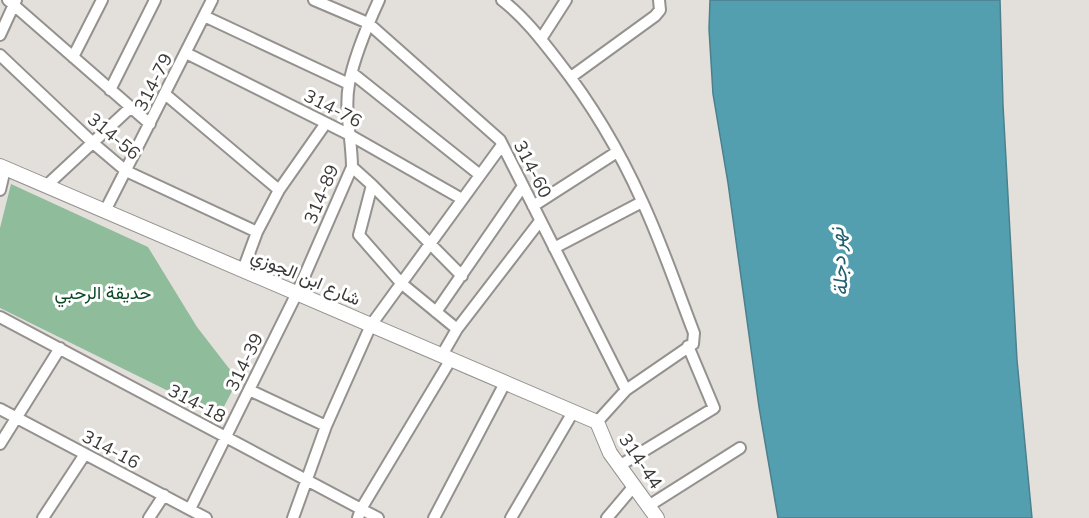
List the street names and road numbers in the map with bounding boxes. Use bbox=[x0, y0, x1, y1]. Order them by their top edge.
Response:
street label: 314-79 bbox=[129, 49, 177, 115]
street label: 314-76 bbox=[300, 84, 366, 132]
street label: 314-56 bbox=[83, 107, 145, 165]
street label: 314-60 bbox=[509, 136, 557, 202]
street label: 314-89 bbox=[298, 161, 344, 227]
street label: شارع ابن الجوزي bbox=[246, 244, 364, 314]
street label: 314-39 bbox=[220, 329, 268, 395]
street label: 314-18 bbox=[164, 378, 230, 428]
street label: 314-16 bbox=[78, 424, 144, 474]
street label: 314-44 bbox=[614, 429, 668, 493]

